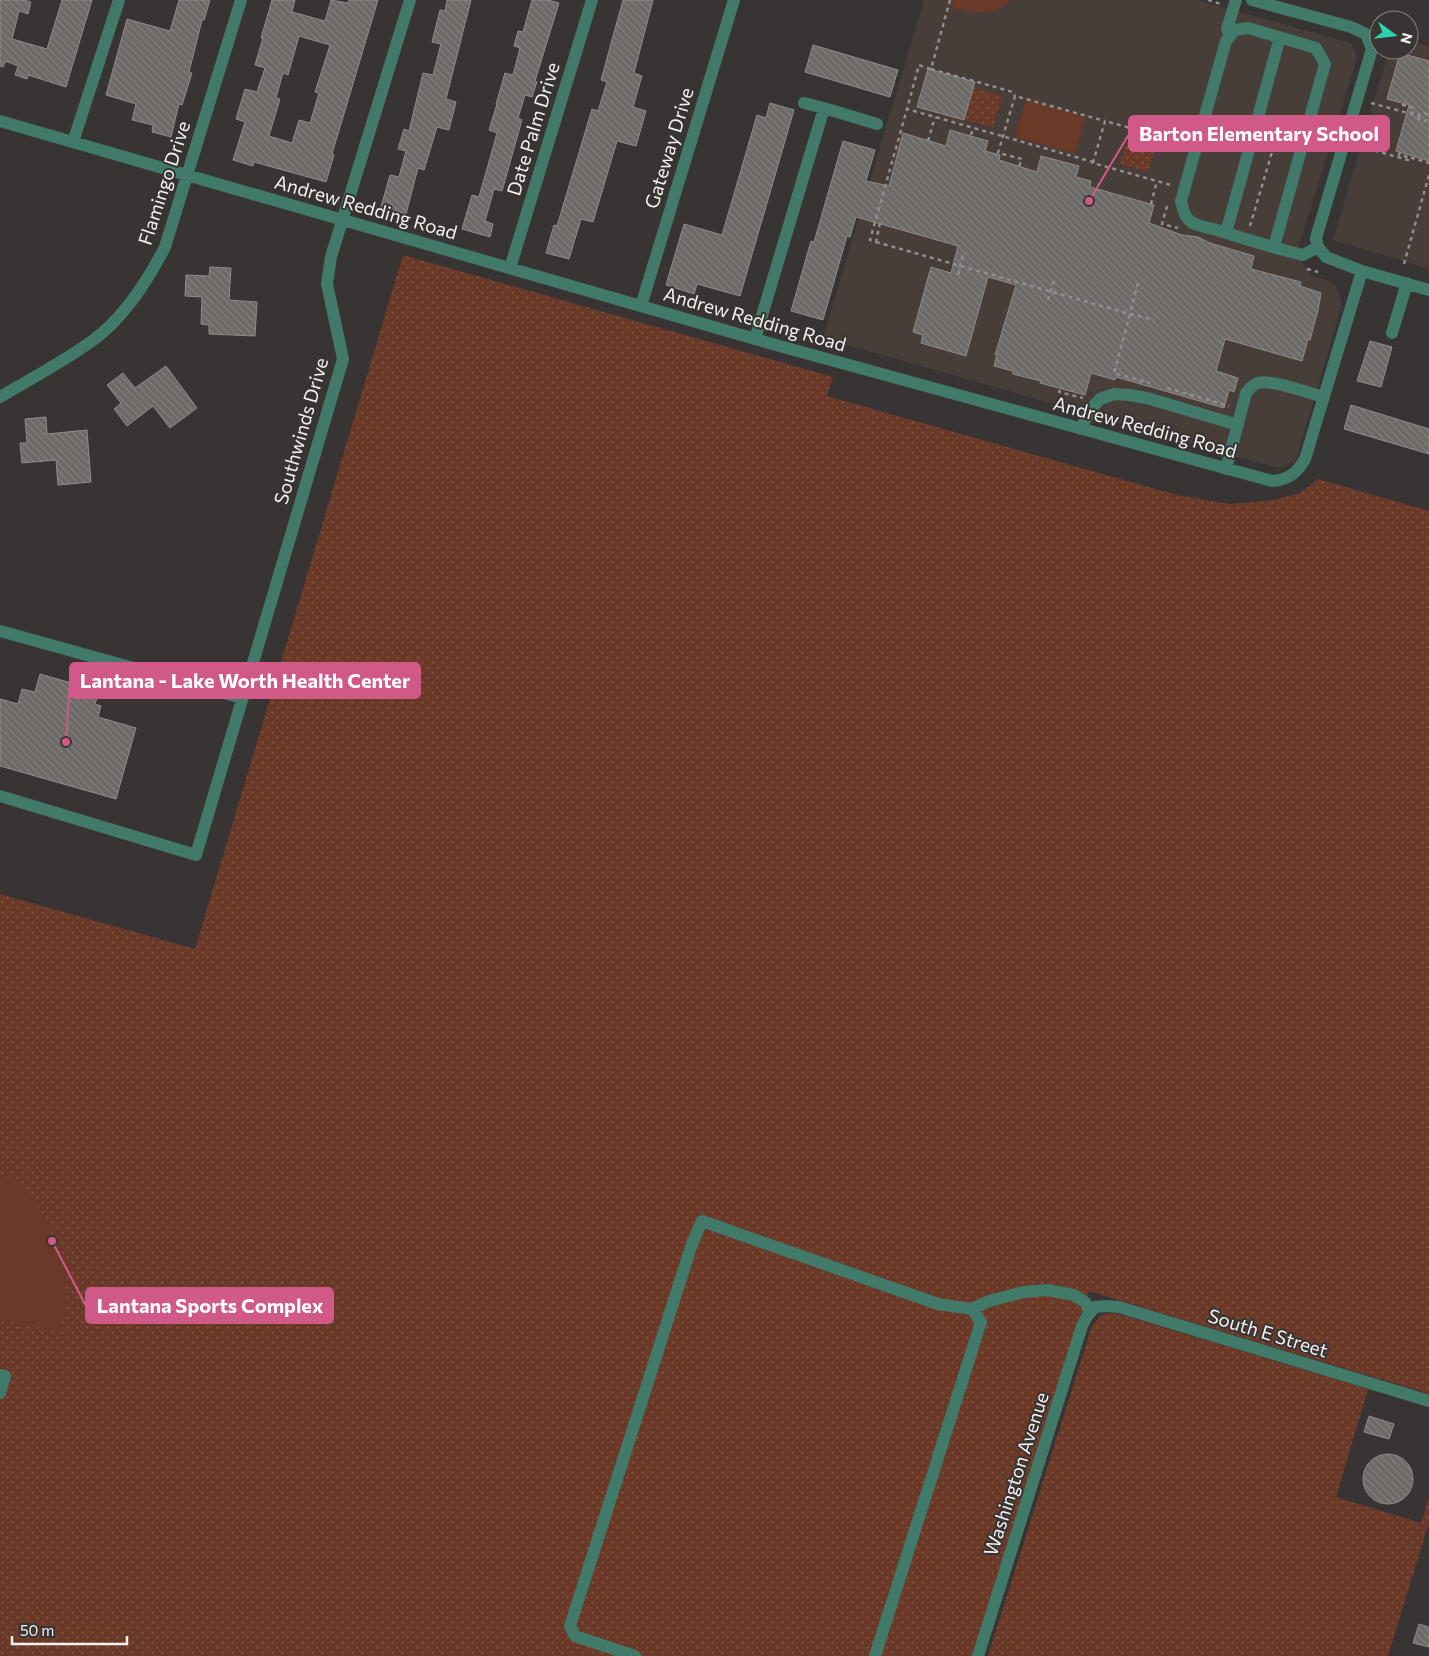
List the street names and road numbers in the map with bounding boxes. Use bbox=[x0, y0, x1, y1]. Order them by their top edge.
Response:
street label: Date Palm Drive bbox=[501, 59, 564, 198]
street label: Gateway Drive bbox=[639, 85, 698, 211]
street label: Flamingo Drive bbox=[133, 118, 194, 248]
street label: Andrew Redding Road bbox=[272, 169, 460, 244]
street label: Andrew Redding Road bbox=[661, 281, 849, 356]
street label: Southwinds Drive bbox=[269, 355, 332, 507]
street label: Andrew Redding Road bbox=[1051, 391, 1239, 462]
street label: South E Street bbox=[1205, 1303, 1331, 1362]
street label: Washington Avenue bbox=[978, 1389, 1053, 1559]

